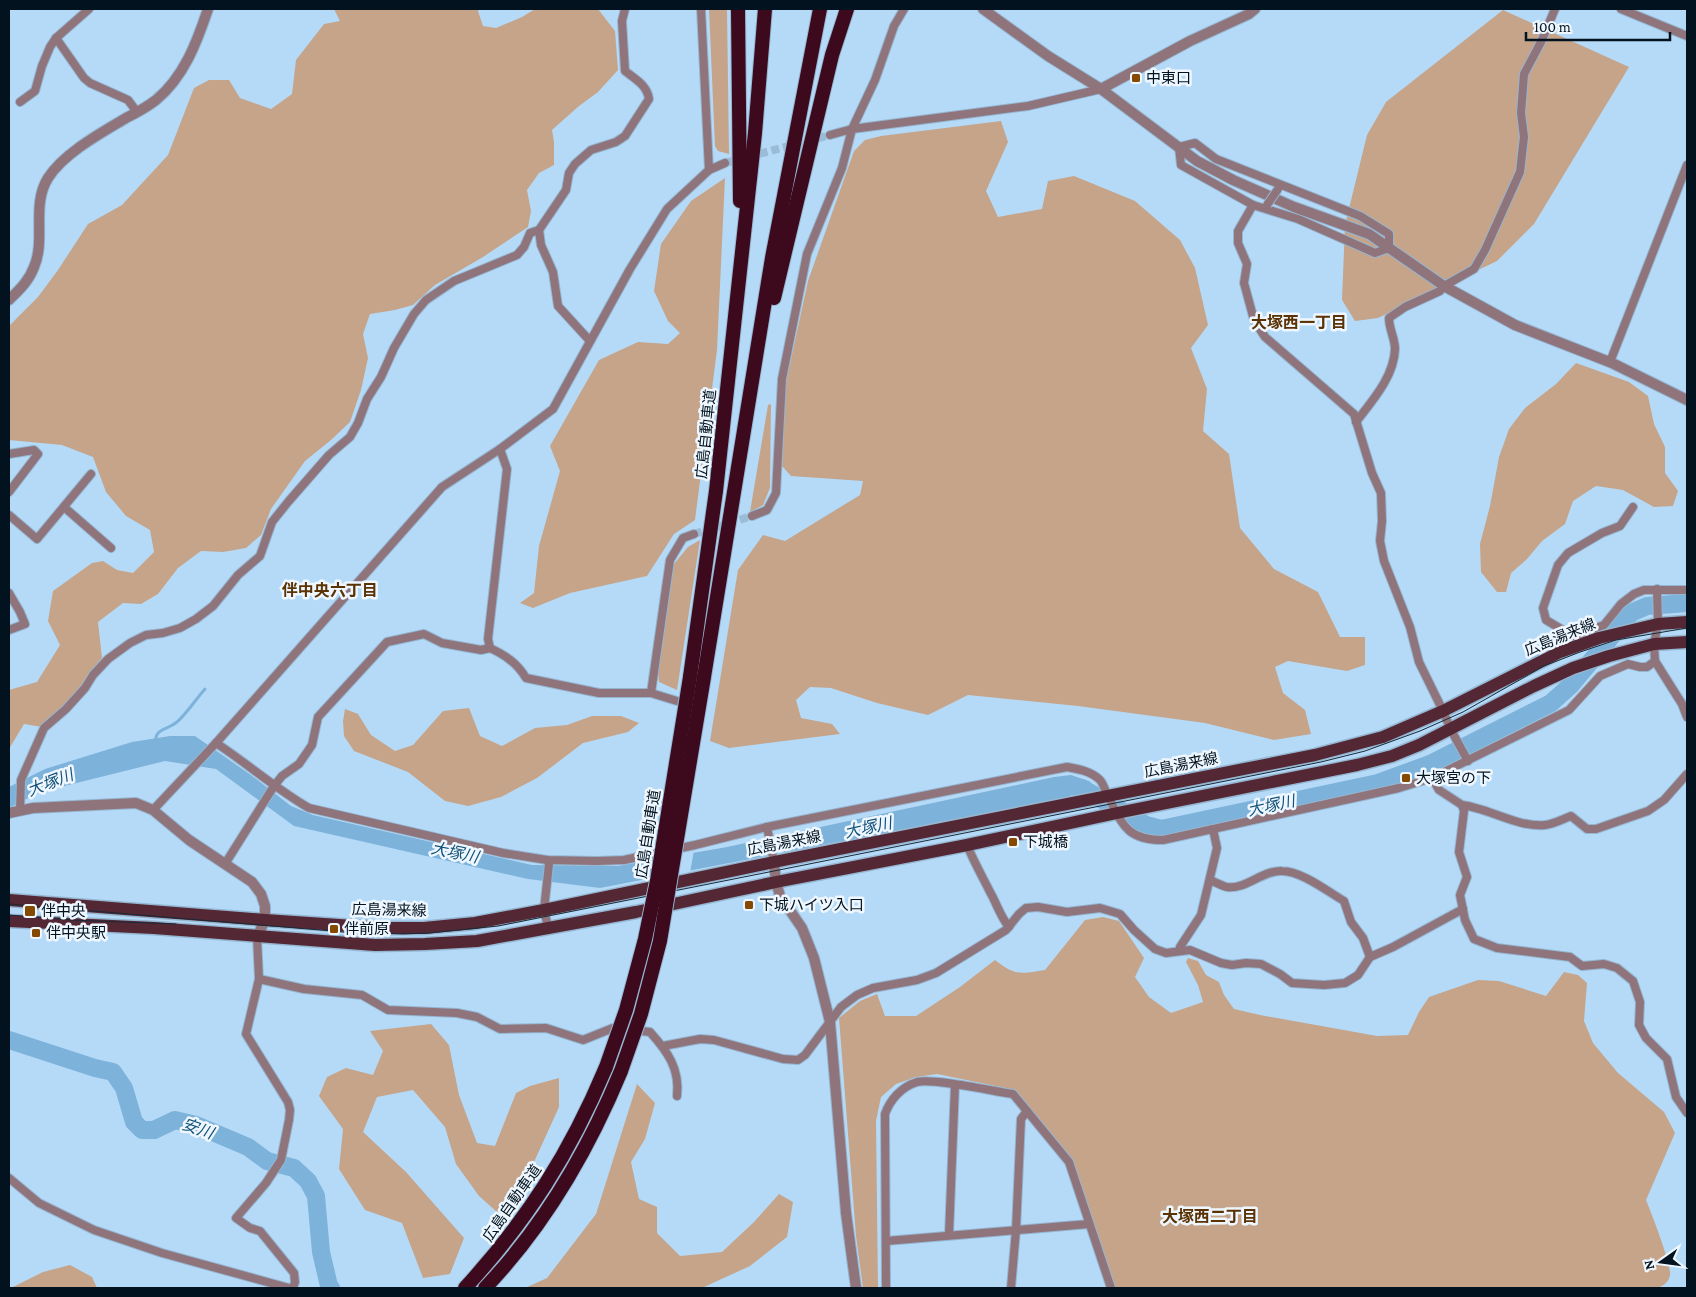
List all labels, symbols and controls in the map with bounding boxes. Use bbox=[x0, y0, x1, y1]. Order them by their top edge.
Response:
scale bar bbox=[1526, 10, 1670, 42]
text: 100 m bbox=[1534, 19, 1571, 35]
place label: 中東口 bbox=[1146, 70, 1191, 86]
marker: 中東口 bbox=[1130, 72, 1142, 84]
district label: 大塚西一丁目 bbox=[1251, 314, 1347, 331]
street label: 広島自動車道 bbox=[693, 388, 719, 480]
district label: 伴中央六丁目 bbox=[281, 581, 378, 599]
street label: 広島湯来線 bbox=[1522, 616, 1598, 658]
street label: 広島湯来線 bbox=[1143, 750, 1219, 780]
water label: 大塚川 bbox=[25, 765, 77, 799]
place label: 大塚宮の下 bbox=[1416, 770, 1491, 786]
marker: 大塚宮の下 bbox=[1400, 772, 1412, 784]
street label: 広島自動車道 bbox=[633, 788, 663, 880]
water label: 大塚川 bbox=[1246, 792, 1298, 819]
water label: 大塚川 bbox=[843, 814, 895, 841]
street label: 広島湯来線 bbox=[746, 828, 822, 858]
place label: 下城橋 bbox=[1023, 834, 1068, 850]
marker: 下城橋 bbox=[1007, 836, 1019, 848]
water label: 大塚川 bbox=[430, 839, 482, 866]
place label: 下城ハイツ入口 bbox=[759, 897, 864, 913]
marker: 下城ハイツ入口 bbox=[743, 899, 755, 911]
street label: 広島湯来線 bbox=[351, 901, 427, 919]
place label: 伴中央 bbox=[41, 902, 86, 919]
marker: 伴中央 bbox=[23, 904, 37, 918]
place label: 伴前原 bbox=[344, 920, 389, 937]
marker: 伴前原 bbox=[328, 923, 340, 935]
place label: 伴中央駅 bbox=[46, 924, 106, 941]
marker: 伴中央駅 bbox=[30, 927, 42, 939]
water label: 安川 bbox=[180, 1115, 218, 1142]
street label: 広島自動車道 bbox=[480, 1162, 544, 1244]
district label: 大塚西二丁目 bbox=[1162, 1208, 1258, 1225]
north arrow bbox=[1636, 1237, 1686, 1287]
text: N bbox=[1639, 1258, 1657, 1272]

